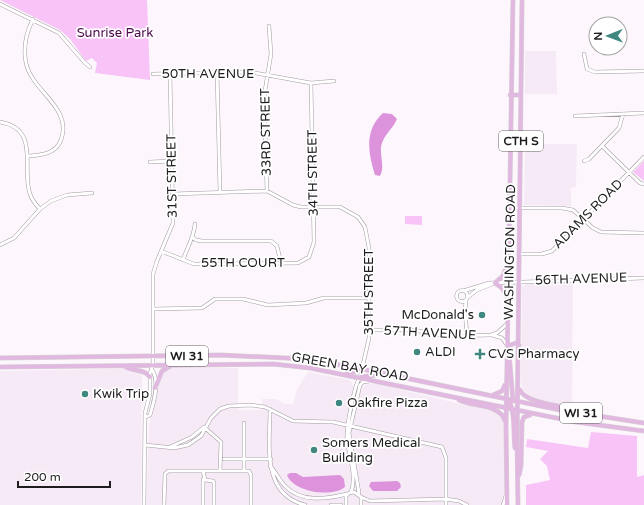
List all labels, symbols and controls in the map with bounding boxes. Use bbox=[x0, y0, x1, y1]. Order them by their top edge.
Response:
north arrow bbox=[588, 16, 628, 56]
park label: Sunrise Park bbox=[77, 25, 153, 41]
text: N bbox=[592, 32, 605, 41]
street label: 50TH AVENUE bbox=[162, 66, 254, 82]
street label: 33RD STREET bbox=[257, 88, 275, 176]
street label: 34TH STREET bbox=[304, 129, 322, 216]
road number: CTH S bbox=[499, 131, 543, 151]
street label: 31ST STREET bbox=[163, 134, 181, 218]
street label: ADAMS ROAD bbox=[550, 176, 626, 252]
street label: WASHINGTON ROAD bbox=[501, 184, 519, 320]
street label: 35TH STREET bbox=[361, 249, 377, 335]
street label: 55TH COURT bbox=[201, 255, 285, 271]
street label: 56TH AVENUE bbox=[535, 269, 627, 289]
place label: McDonald's bbox=[401, 307, 474, 323]
marker: McDonald's bbox=[477, 310, 487, 320]
street label: 57TH AVENUE bbox=[383, 323, 477, 343]
place label: ALDI bbox=[425, 344, 456, 360]
road number: WI 31 bbox=[166, 346, 208, 366]
place label: CVS Pharmacy bbox=[488, 346, 579, 362]
marker: ALDI bbox=[412, 347, 422, 357]
street label: GREEN BAY ROAD bbox=[290, 349, 410, 385]
marker: CVS Pharmacy bbox=[475, 349, 485, 359]
place label: Kwik Trip bbox=[93, 386, 149, 402]
marker: Kwik Trip bbox=[80, 389, 90, 399]
place label: Oakfire Pizza bbox=[347, 395, 428, 411]
marker: Oakfire Pizza bbox=[334, 398, 344, 408]
road number: WI 31 bbox=[560, 403, 602, 423]
place label: Somers Medical Building bbox=[322, 435, 420, 466]
marker: Somers Medical Building bbox=[309, 445, 319, 455]
scale bar bbox=[18, 463, 110, 489]
text: 200 m bbox=[24, 470, 61, 484]

